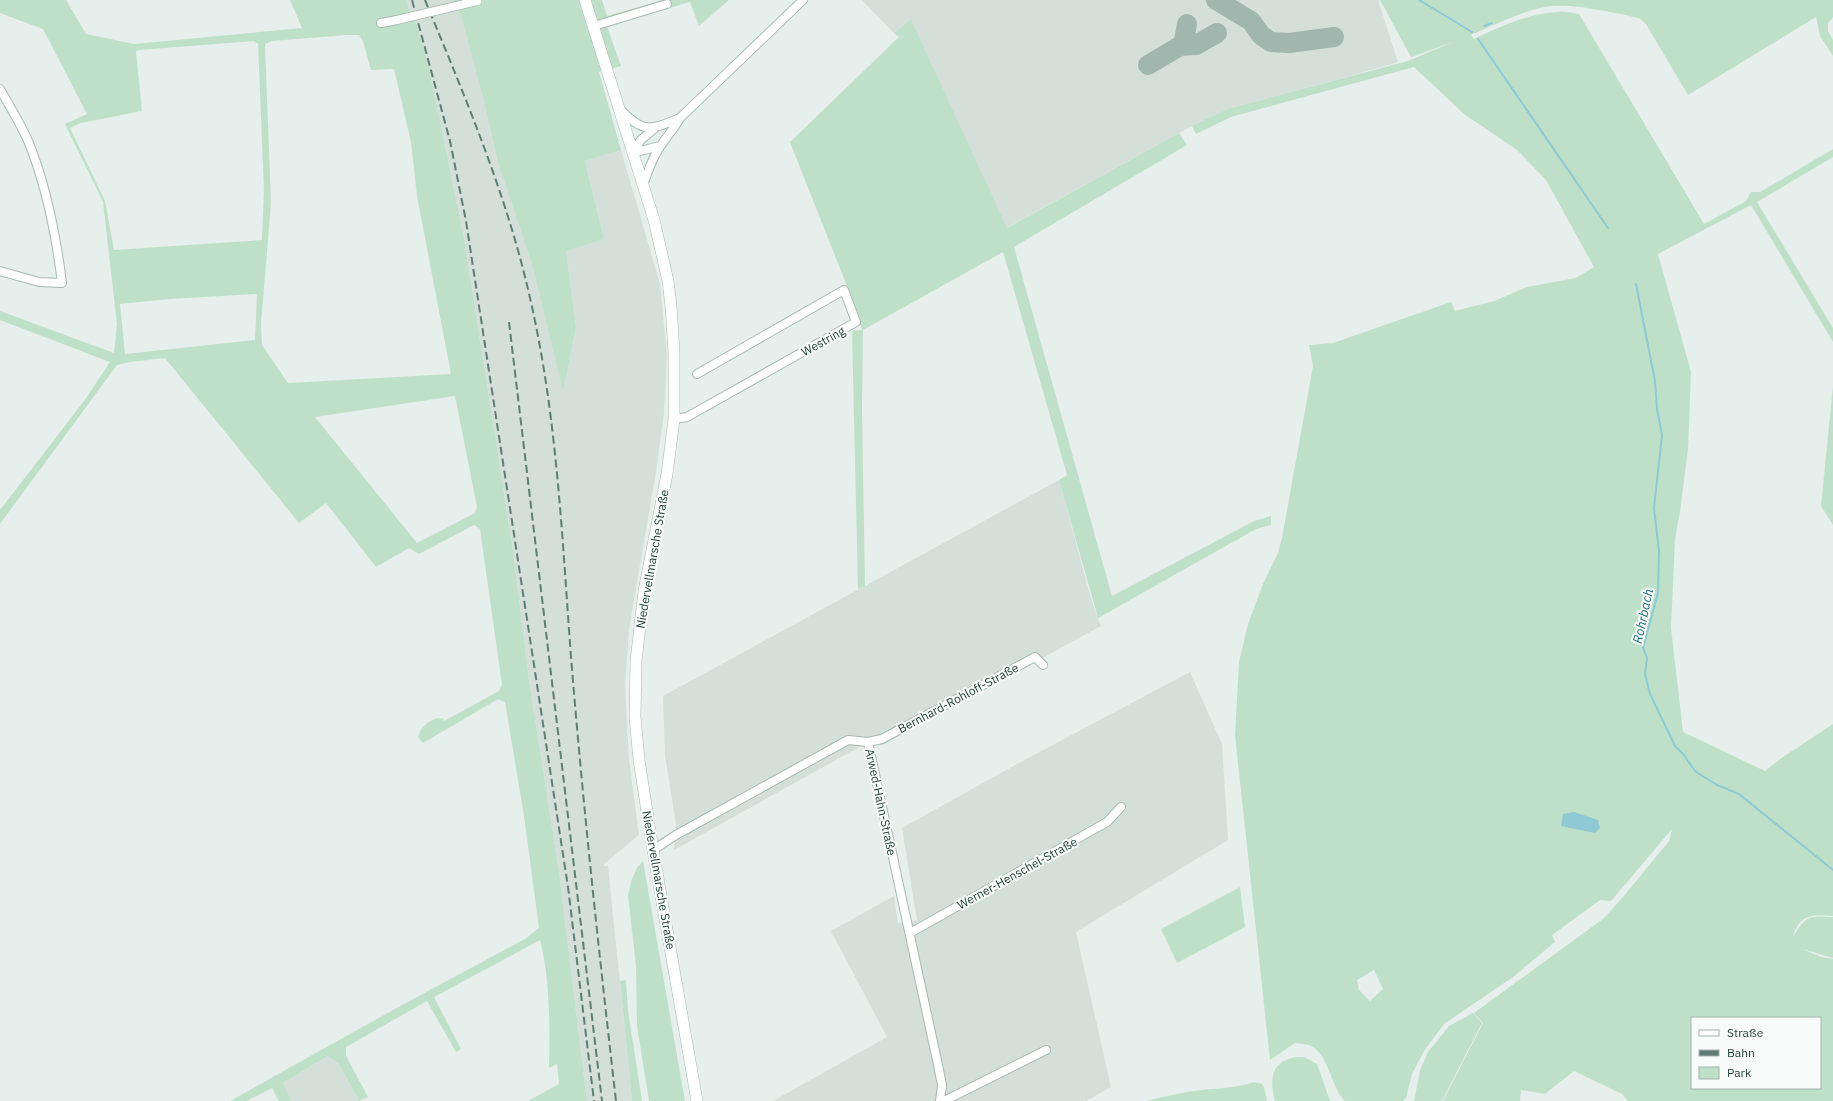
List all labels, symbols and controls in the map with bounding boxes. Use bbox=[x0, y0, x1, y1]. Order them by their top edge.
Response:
street label: Westring bbox=[799, 323, 848, 359]
street label: Niedervellmarsche Straße bbox=[632, 488, 672, 630]
water label: Rohrbach bbox=[1629, 587, 1657, 645]
street label: Bernhard-Rohloff-Straße bbox=[895, 660, 1021, 736]
street label: Arwed-Hahn-Straße bbox=[862, 747, 900, 857]
street label: Niedervellmarsche Straße bbox=[639, 809, 679, 951]
street label: Werner-Henschel-Straße bbox=[954, 834, 1080, 912]
legend bbox=[1691, 1017, 1821, 1089]
text: Straße bbox=[1727, 1025, 1764, 1040]
text: Bahn bbox=[1727, 1045, 1755, 1060]
text: Park bbox=[1727, 1065, 1752, 1080]

